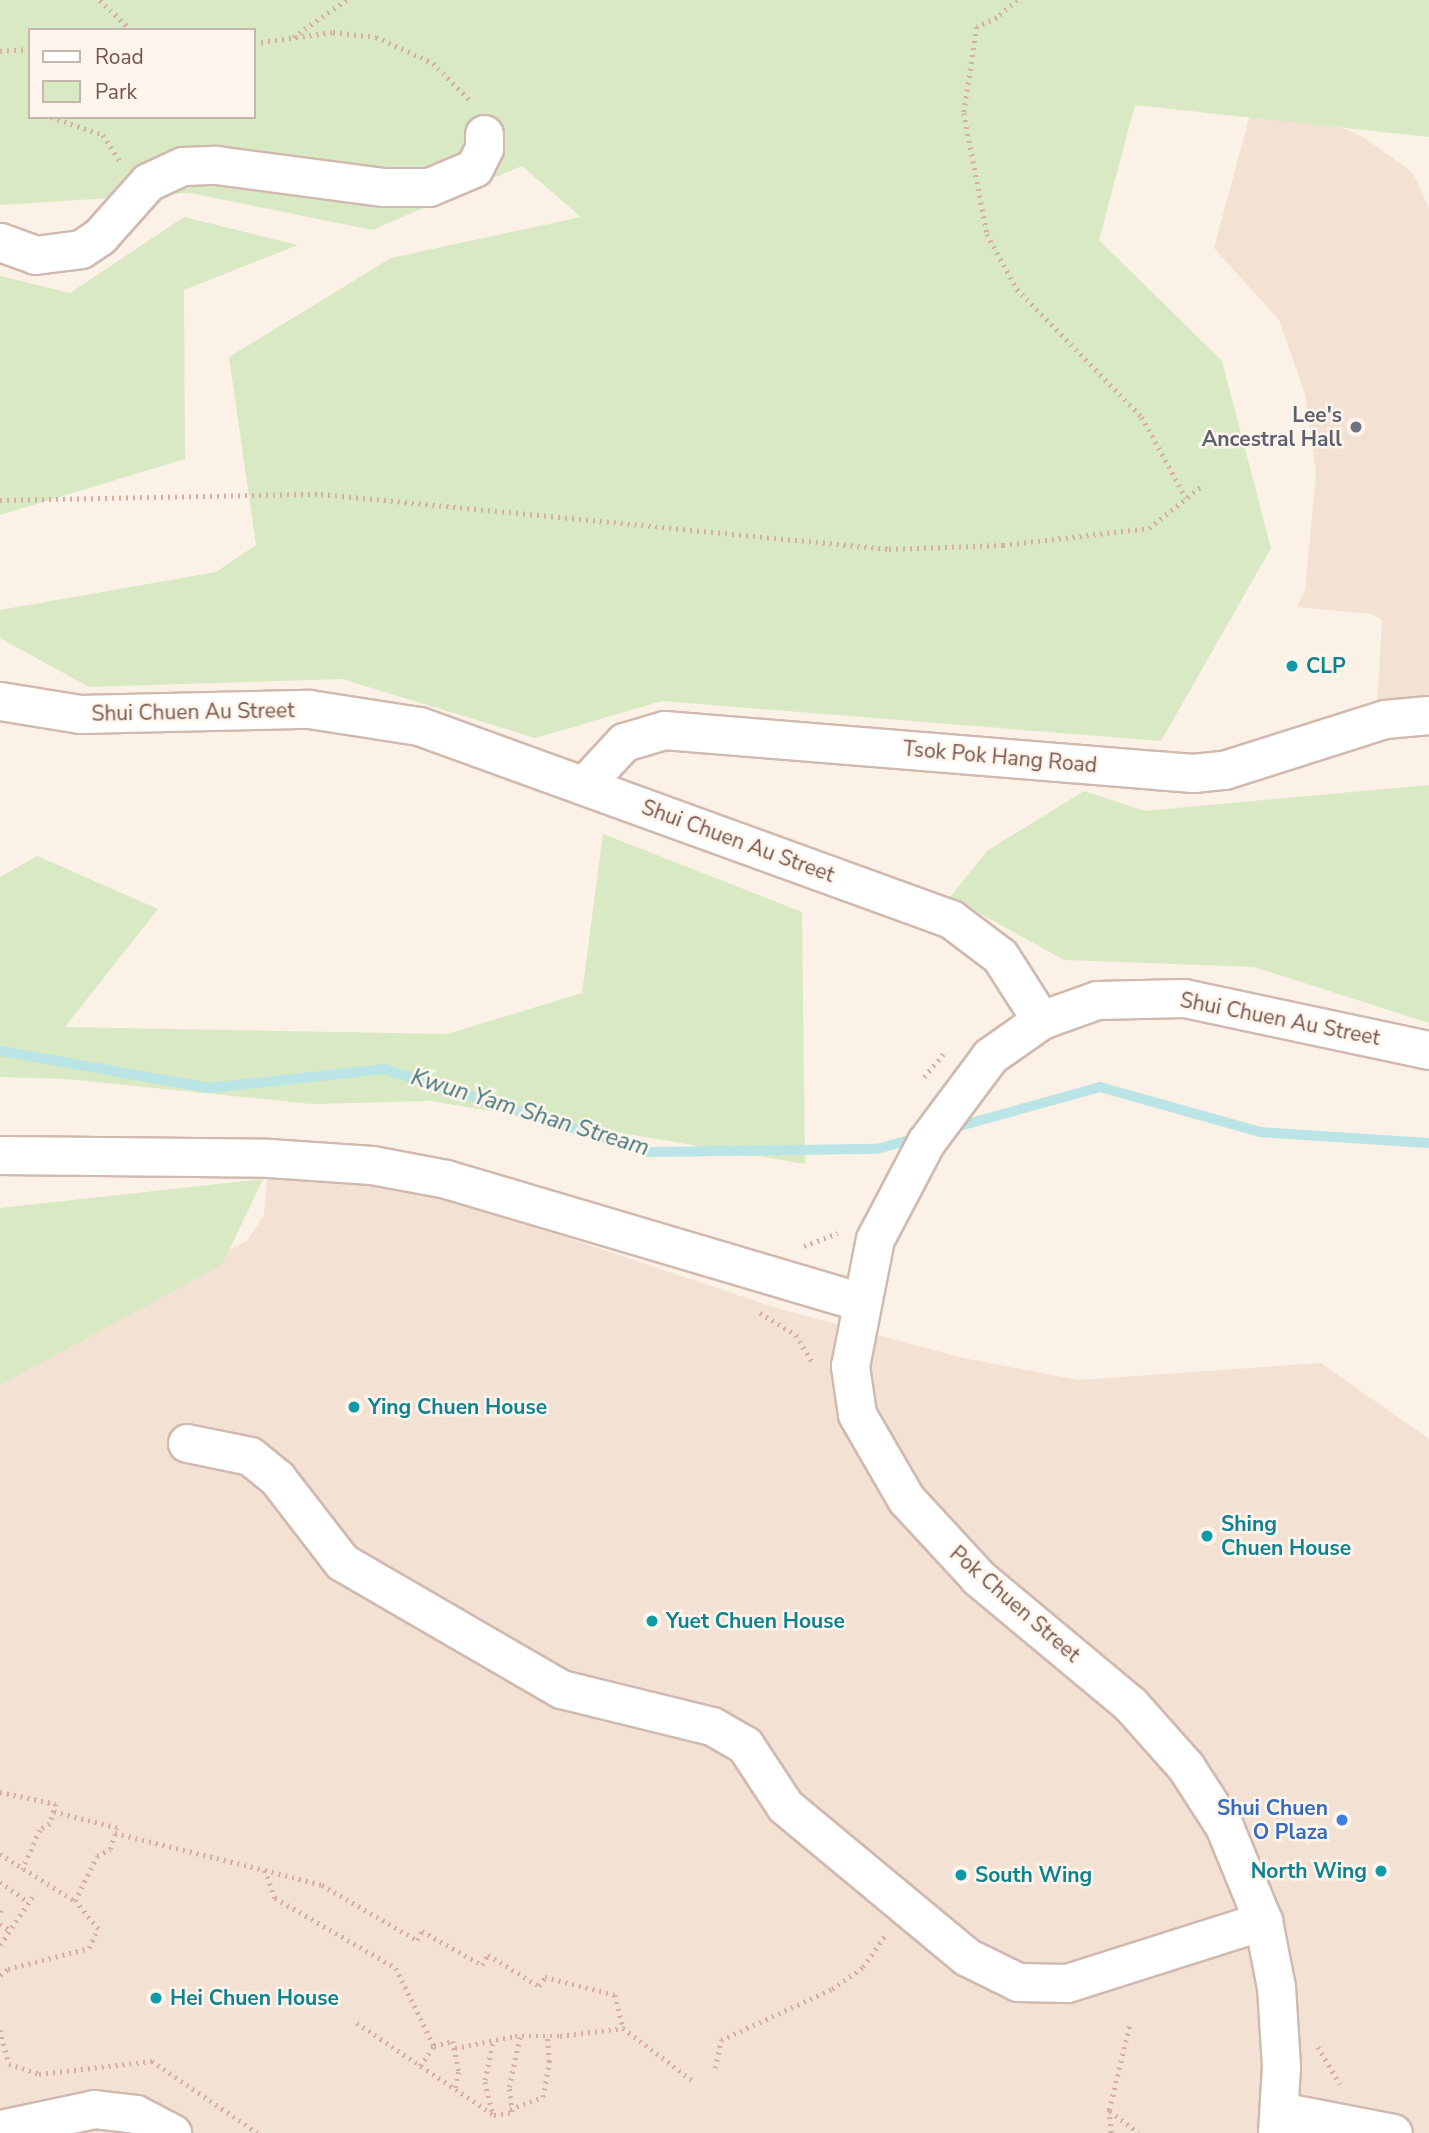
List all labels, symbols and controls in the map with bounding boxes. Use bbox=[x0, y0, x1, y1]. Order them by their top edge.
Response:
legend bbox=[28, 28, 256, 119]
text: Road bbox=[95, 43, 144, 71]
text: Park bbox=[95, 78, 137, 106]
place label: Lee's Ancestral Hall bbox=[1202, 402, 1342, 452]
marker: Lee's Ancestral Hall bbox=[1348, 419, 1364, 435]
place label: CLP bbox=[1306, 653, 1346, 679]
marker: CLP bbox=[1284, 658, 1300, 674]
street label: Shui Chuen Au Street bbox=[91, 698, 295, 726]
street label: Tsok Pok Hang Road bbox=[902, 736, 1098, 778]
street label: Shui Chuen Au Street bbox=[638, 794, 838, 888]
street label: Shui Chuen Au Street bbox=[1178, 987, 1382, 1051]
water label: Kwun Yam Shan Stream bbox=[408, 1064, 652, 1162]
place label: Ying Chuen House bbox=[368, 1394, 547, 1420]
marker: Ying Chuen House bbox=[346, 1399, 362, 1415]
place label: Shing Chuen House bbox=[1221, 1511, 1351, 1561]
marker: Shing Chuen House bbox=[1199, 1528, 1215, 1544]
street label: Pok Chuen Street bbox=[945, 1541, 1085, 1667]
place label: Yuet Chuen House bbox=[666, 1608, 845, 1634]
marker: Yuet Chuen House bbox=[644, 1613, 660, 1629]
place label: Shui Chuen O Plaza bbox=[1217, 1795, 1328, 1845]
marker: Shui Chuen O Plaza bbox=[1334, 1812, 1350, 1828]
place label: North Wing bbox=[1251, 1858, 1367, 1884]
place label: South Wing bbox=[975, 1862, 1092, 1888]
marker: North Wing bbox=[1373, 1863, 1389, 1879]
marker: South Wing bbox=[953, 1867, 969, 1883]
place label: Hei Chuen House bbox=[170, 1985, 339, 2011]
marker: Hei Chuen House bbox=[148, 1990, 164, 2006]

